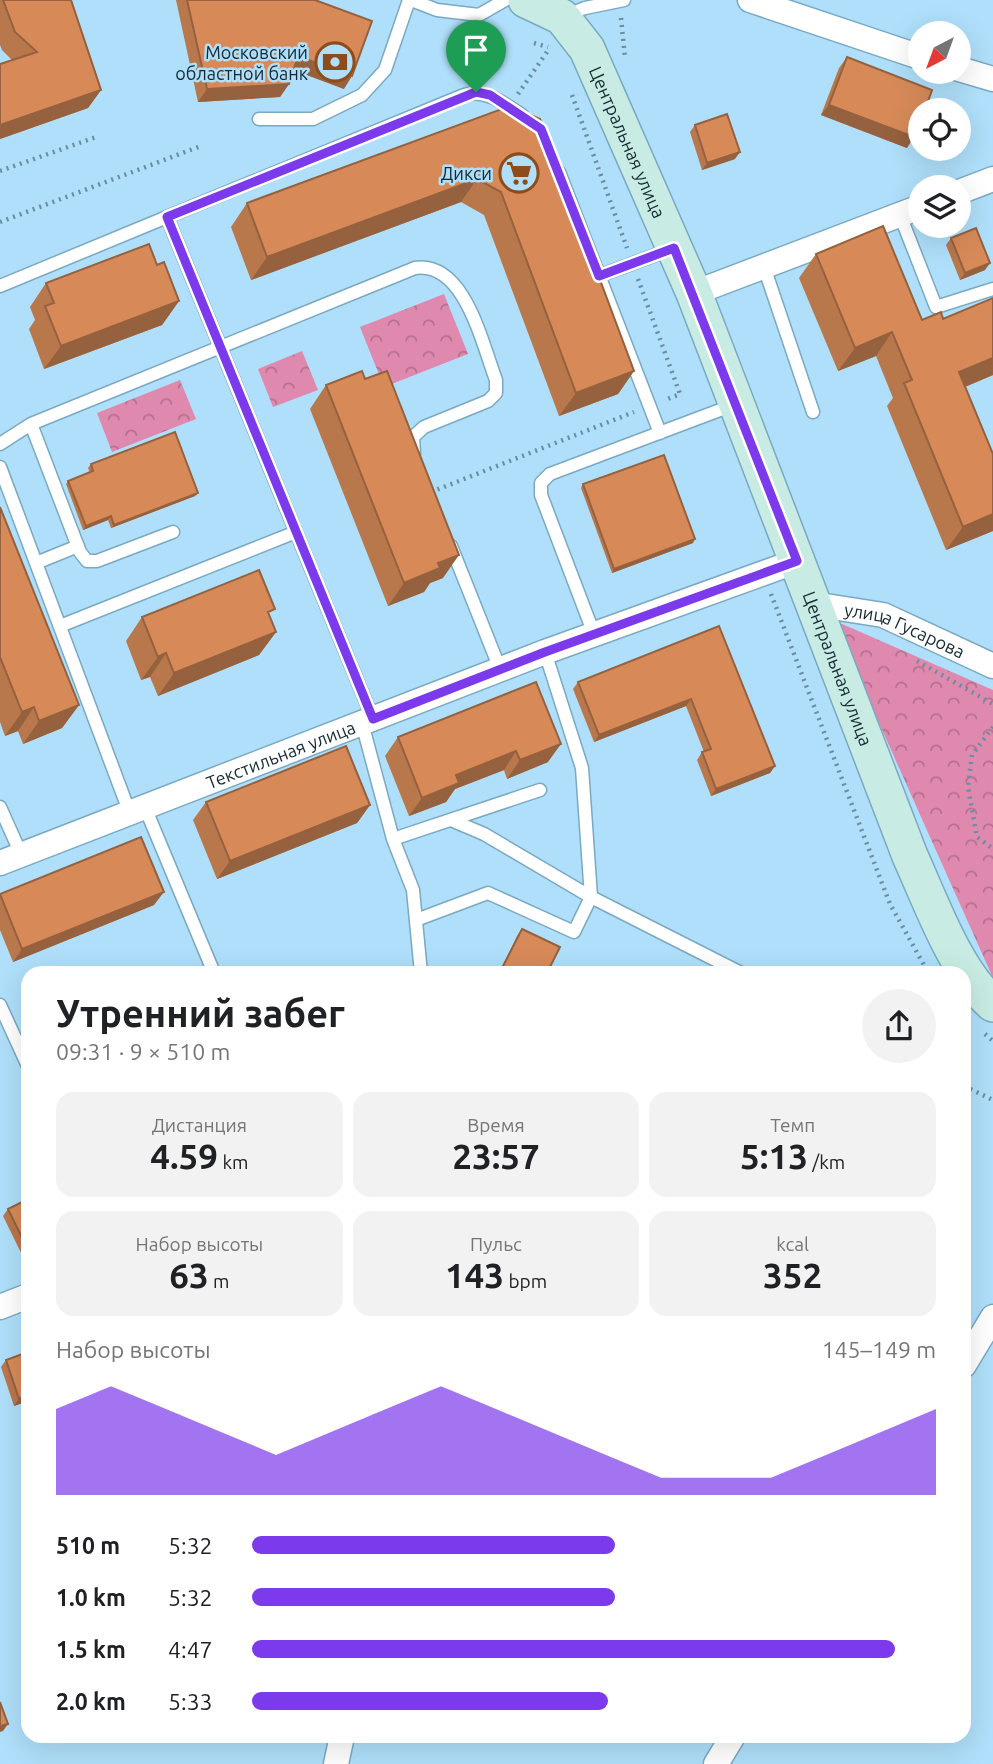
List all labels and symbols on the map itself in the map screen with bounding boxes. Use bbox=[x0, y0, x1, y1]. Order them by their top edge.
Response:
pin bbox=[446, 20, 506, 92]
north arrow bbox=[908, 21, 971, 84]
bank icon: Московский областной банк bbox=[314, 41, 356, 83]
place label: Московский областной банк bbox=[175, 42, 308, 83]
street label: Центральная улица bbox=[586, 63, 670, 221]
supermarket icon: Дикси bbox=[498, 152, 540, 194]
place label: Дикси bbox=[441, 163, 492, 183]
street label: Центральная улица bbox=[799, 588, 877, 748]
street label: улица Гусарова bbox=[843, 599, 968, 662]
street label: Текстильная улица bbox=[203, 716, 358, 792]

